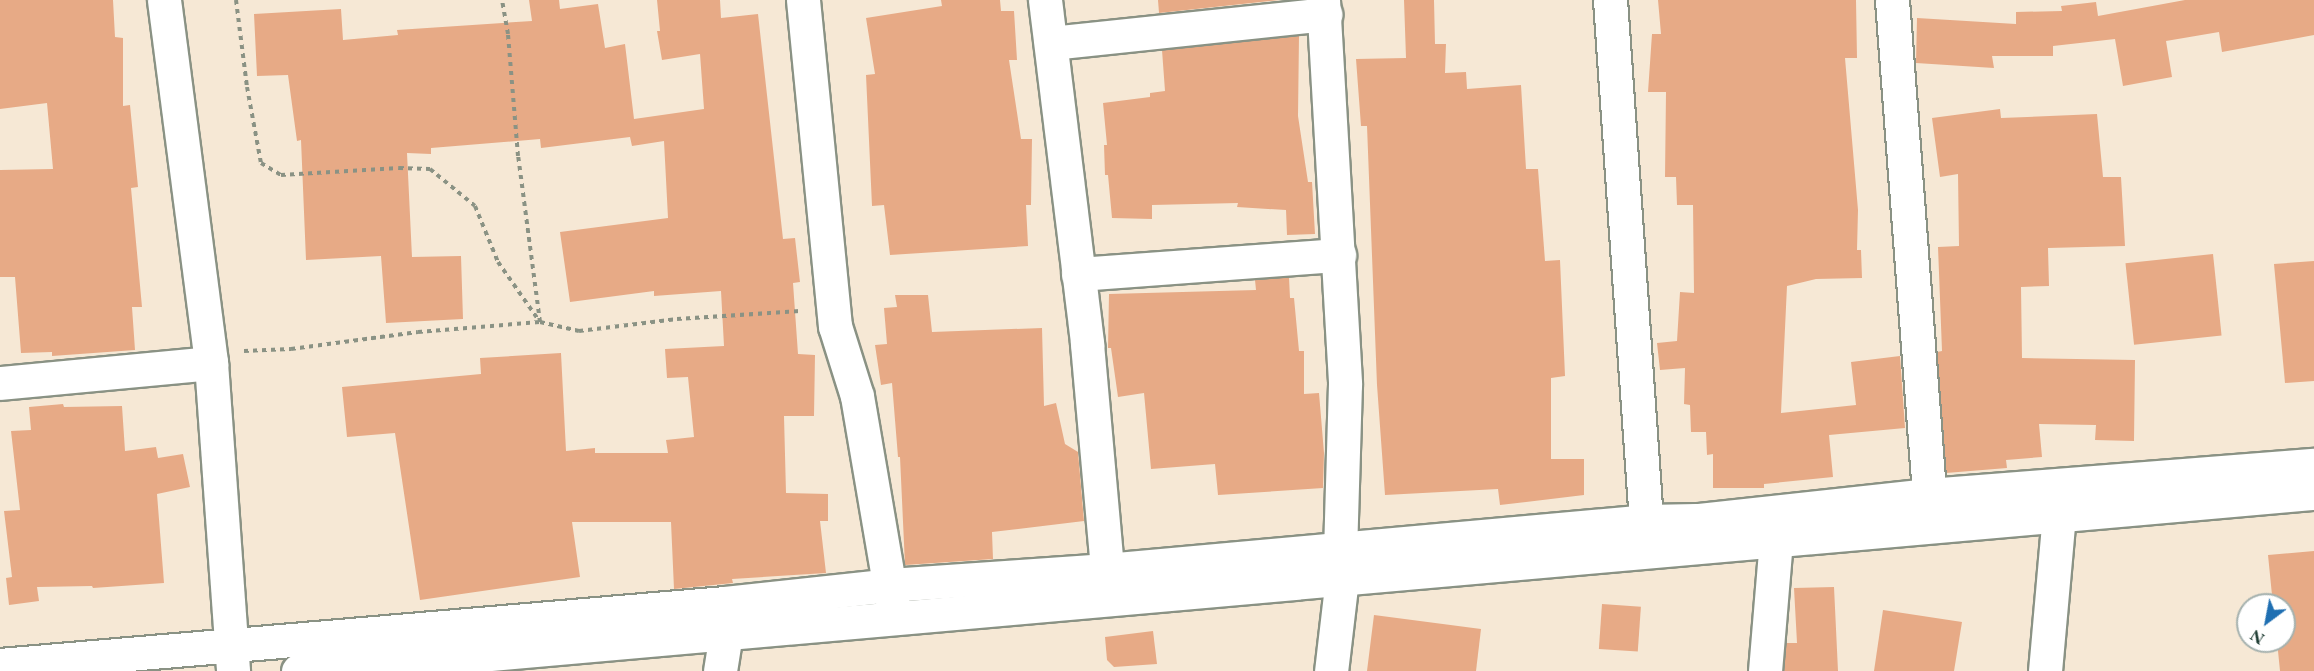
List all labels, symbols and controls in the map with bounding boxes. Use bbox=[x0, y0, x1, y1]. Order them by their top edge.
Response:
north arrow bbox=[2236, 593, 2296, 653]
text: N bbox=[2246, 625, 2268, 649]

